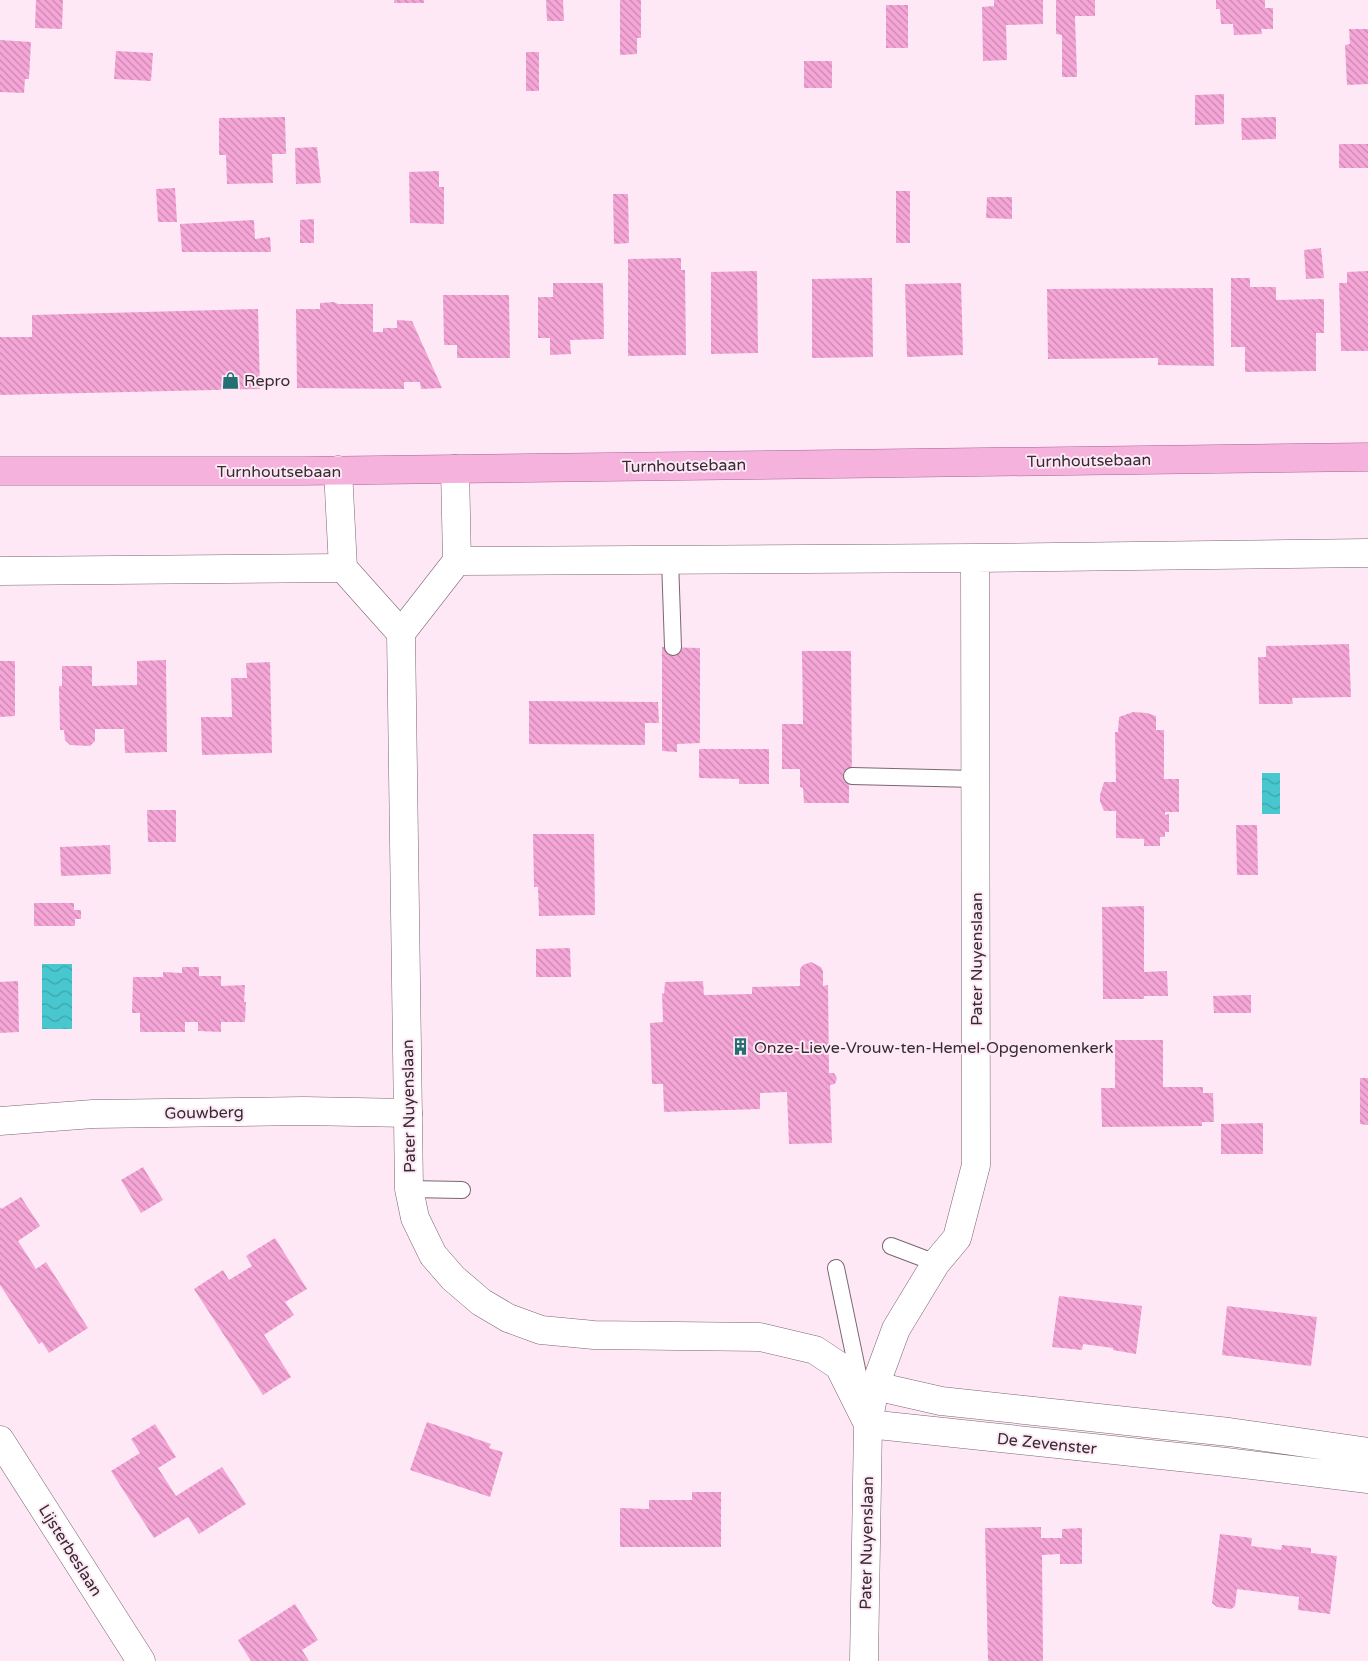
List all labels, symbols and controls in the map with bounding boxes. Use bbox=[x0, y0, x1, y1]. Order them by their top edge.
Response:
shop icon: Repro bbox=[220, 370, 240, 390]
place label: Repro bbox=[244, 371, 290, 391]
street label: Turnhoutsebaan bbox=[1027, 450, 1151, 472]
street label: Turnhoutsebaan bbox=[622, 455, 746, 477]
street label: Turnhoutsebaan bbox=[217, 462, 341, 482]
street label: Pater Nuyenslaan bbox=[967, 892, 987, 1026]
building icon: Onze-Lieve-Vrouw-ten-Hemel-Opgenomenkerk bbox=[730, 1037, 750, 1057]
place label: Onze-Lieve-Vrouw-ten-Hemel-Opgenomenkerk bbox=[754, 1038, 1114, 1058]
street label: Pater Nuyenslaan bbox=[398, 1039, 420, 1173]
street label: Gouwberg bbox=[164, 1102, 244, 1124]
street label: De Zevenster bbox=[996, 1429, 1099, 1459]
street label: Pater Nuyenslaan bbox=[856, 1476, 878, 1610]
street label: Lijsterbeslaan bbox=[34, 1501, 106, 1600]

